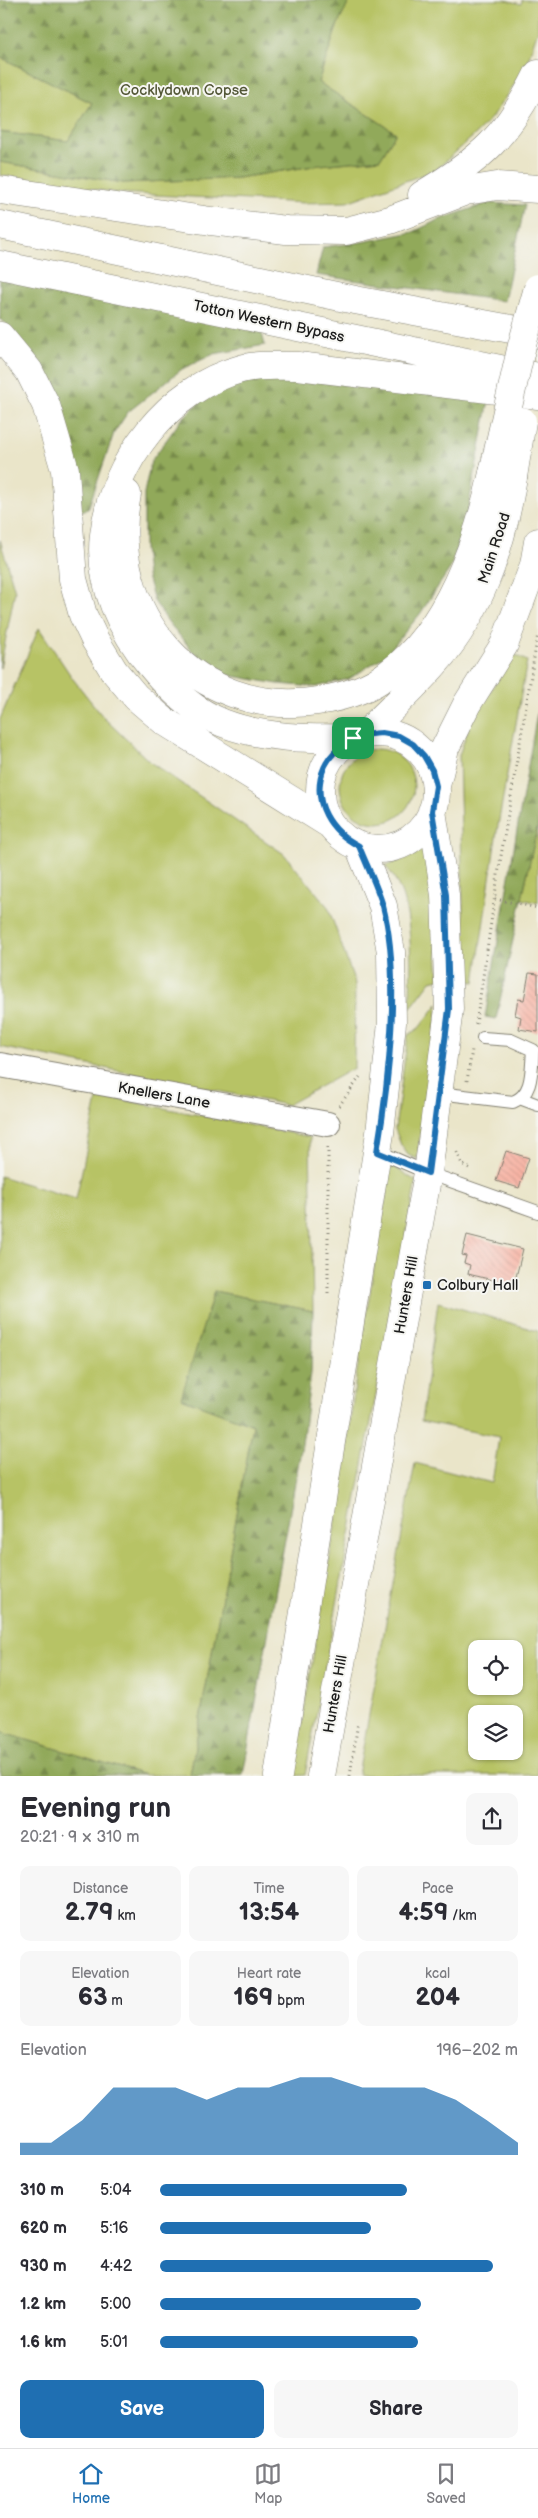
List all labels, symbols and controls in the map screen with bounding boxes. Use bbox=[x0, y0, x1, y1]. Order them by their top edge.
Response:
park label: Cocklydown Copse bbox=[120, 81, 248, 100]
street label: Totton Western Bypass bbox=[192, 296, 347, 347]
street label: Main Road bbox=[474, 510, 515, 586]
pin bbox=[332, 717, 374, 759]
icon: arrive bbox=[339, 724, 367, 752]
street label: Knellers Lane bbox=[116, 1078, 212, 1113]
street label: Hunters Hill bbox=[390, 1255, 423, 1336]
place label: Colbury Hall bbox=[437, 1276, 518, 1295]
marker: Colbury Hall bbox=[421, 1279, 433, 1291]
map controls bbox=[468, 1640, 523, 1760]
button: locate bbox=[468, 1640, 523, 1695]
street label: Hunters Hill bbox=[319, 1654, 352, 1735]
button: layers bbox=[468, 1705, 523, 1760]
text: Evening run bbox=[20, 1792, 171, 1825]
button: share bbox=[466, 1793, 518, 1845]
text: 20:21 · 9 × 310 m bbox=[20, 1828, 139, 1847]
text: Distance bbox=[72, 1880, 128, 1897]
text: Time bbox=[253, 1880, 285, 1897]
text: Pace bbox=[422, 1880, 454, 1897]
text: 2.79 bbox=[65, 1897, 114, 1928]
text: 13:54 bbox=[239, 1897, 299, 1928]
text: 4:59 bbox=[398, 1897, 448, 1928]
text: km bbox=[114, 1907, 136, 1924]
text: /km bbox=[448, 1907, 477, 1924]
text: Elevation bbox=[71, 1965, 130, 1982]
text: Heart rate bbox=[237, 1965, 301, 1982]
text: kcal bbox=[425, 1965, 450, 1982]
text: 63 bbox=[78, 1982, 108, 2013]
text: 169 bbox=[233, 1982, 273, 2013]
text: 204 bbox=[415, 1982, 460, 2013]
text: m bbox=[108, 1992, 123, 2009]
text: bpm bbox=[273, 1992, 305, 2009]
text: Elevation bbox=[20, 2041, 87, 2060]
text: 196–202 m bbox=[436, 2041, 518, 2060]
text: 310 m bbox=[20, 2181, 64, 2200]
text: 5:04 bbox=[100, 2181, 132, 2200]
text: 620 m bbox=[20, 2219, 67, 2238]
text: 5:16 bbox=[100, 2219, 128, 2238]
text: 930 m bbox=[20, 2257, 67, 2276]
text: 4:42 bbox=[100, 2257, 132, 2276]
text: 1.2 km bbox=[20, 2295, 66, 2314]
text: 5:00 bbox=[100, 2295, 131, 2314]
text: 1.6 km bbox=[20, 2333, 66, 2352]
text: 5:01 bbox=[100, 2333, 128, 2352]
button: Save bbox=[20, 2380, 264, 2438]
button: Share bbox=[274, 2380, 518, 2438]
tab: Home bbox=[72, 2460, 110, 2507]
tab: Map bbox=[254, 2460, 282, 2507]
tab: Saved bbox=[427, 2460, 466, 2507]

